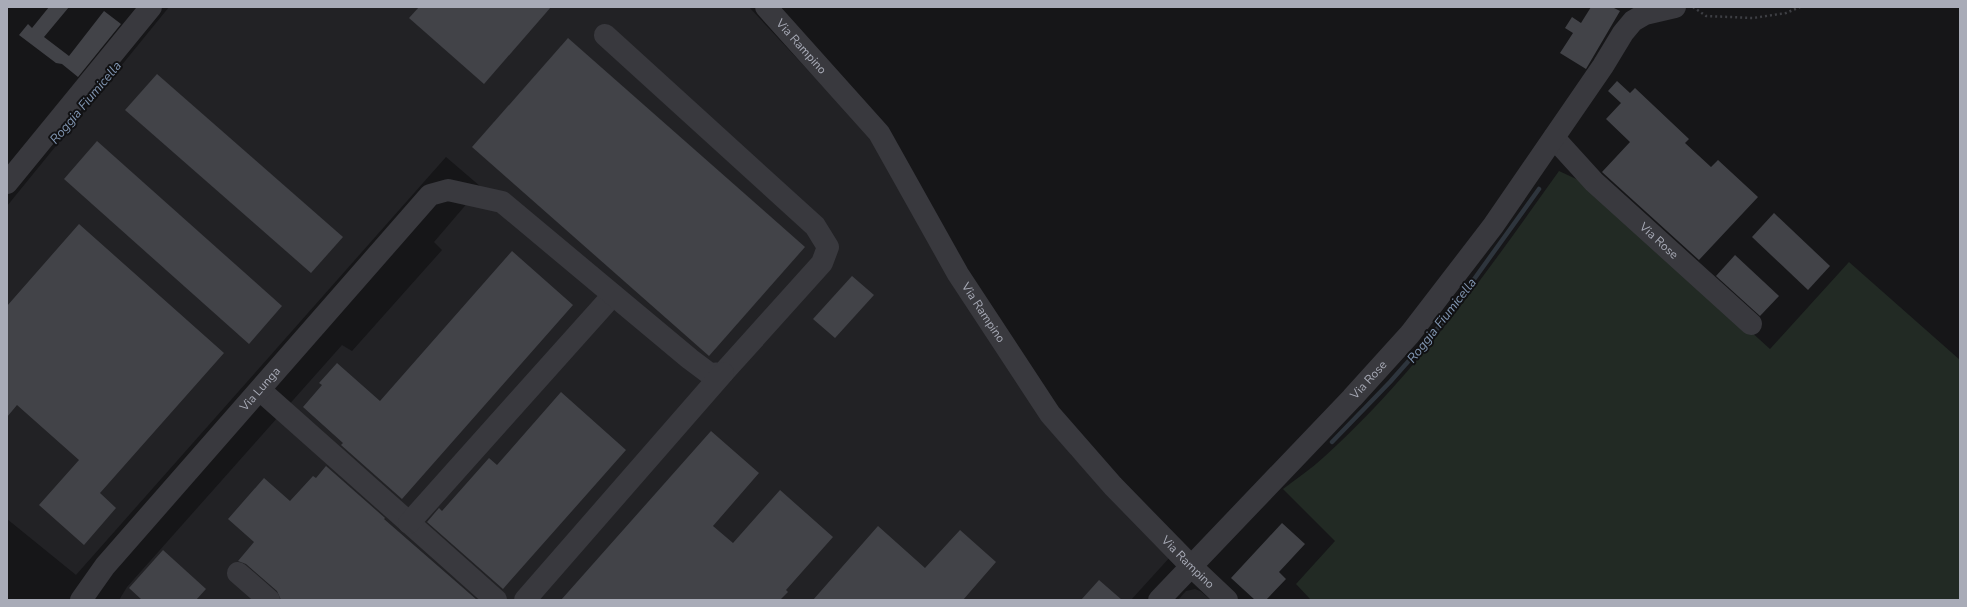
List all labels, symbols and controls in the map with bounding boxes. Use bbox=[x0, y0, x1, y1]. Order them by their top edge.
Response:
street label: Via Rampino bbox=[772, 15, 830, 78]
water label: Roggia Fiumicella bbox=[46, 57, 126, 148]
street label: Via Rose bbox=[1635, 218, 1682, 263]
water label: Roggia Fiumicella bbox=[1403, 274, 1481, 367]
street label: Via Rampino bbox=[957, 279, 1009, 346]
street label: Via Rose bbox=[1346, 357, 1390, 403]
street label: Via Lunga bbox=[236, 363, 284, 415]
street label: Via Rampino bbox=[1157, 532, 1218, 592]

